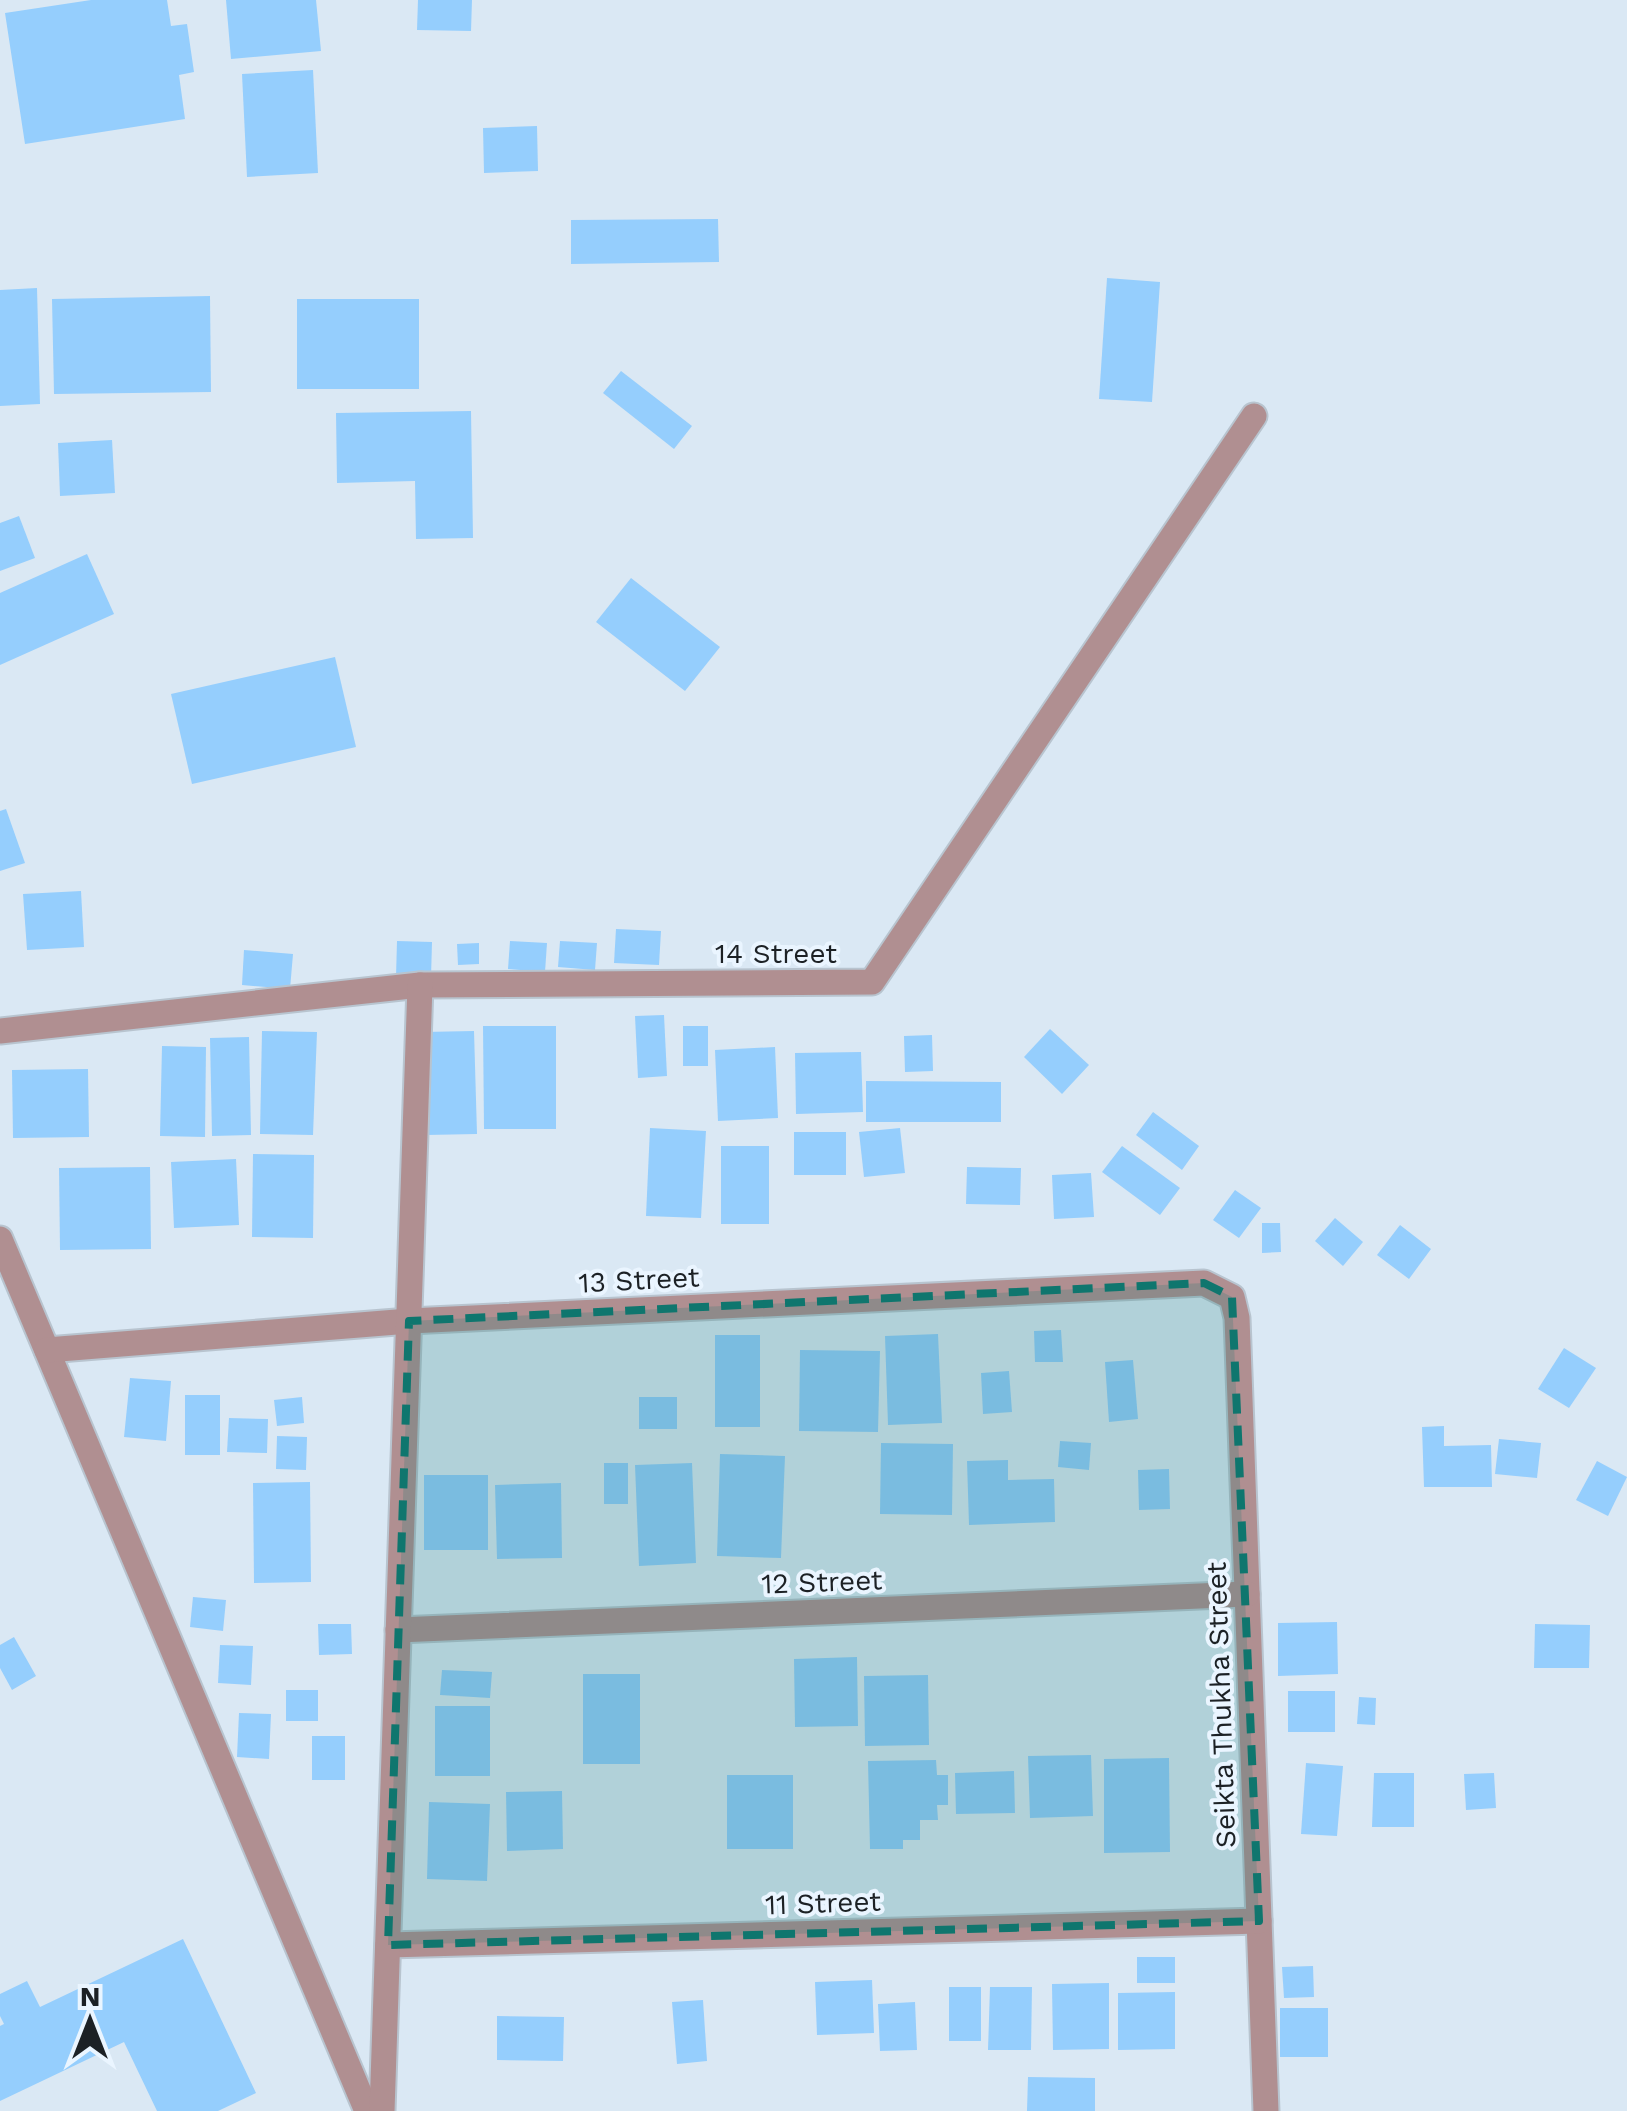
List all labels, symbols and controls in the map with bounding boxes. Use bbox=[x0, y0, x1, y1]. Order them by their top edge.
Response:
street label: 14 Street bbox=[715, 937, 837, 970]
street label: 13 Street bbox=[578, 1260, 701, 1300]
street label: Seikta Thukha Street bbox=[1200, 1561, 1242, 1849]
street label: 12 Street bbox=[761, 1563, 883, 1601]
street label: 11 Street bbox=[765, 1884, 882, 1922]
north arrow bbox=[40, 1971, 140, 2071]
text: N bbox=[80, 1980, 100, 2013]

